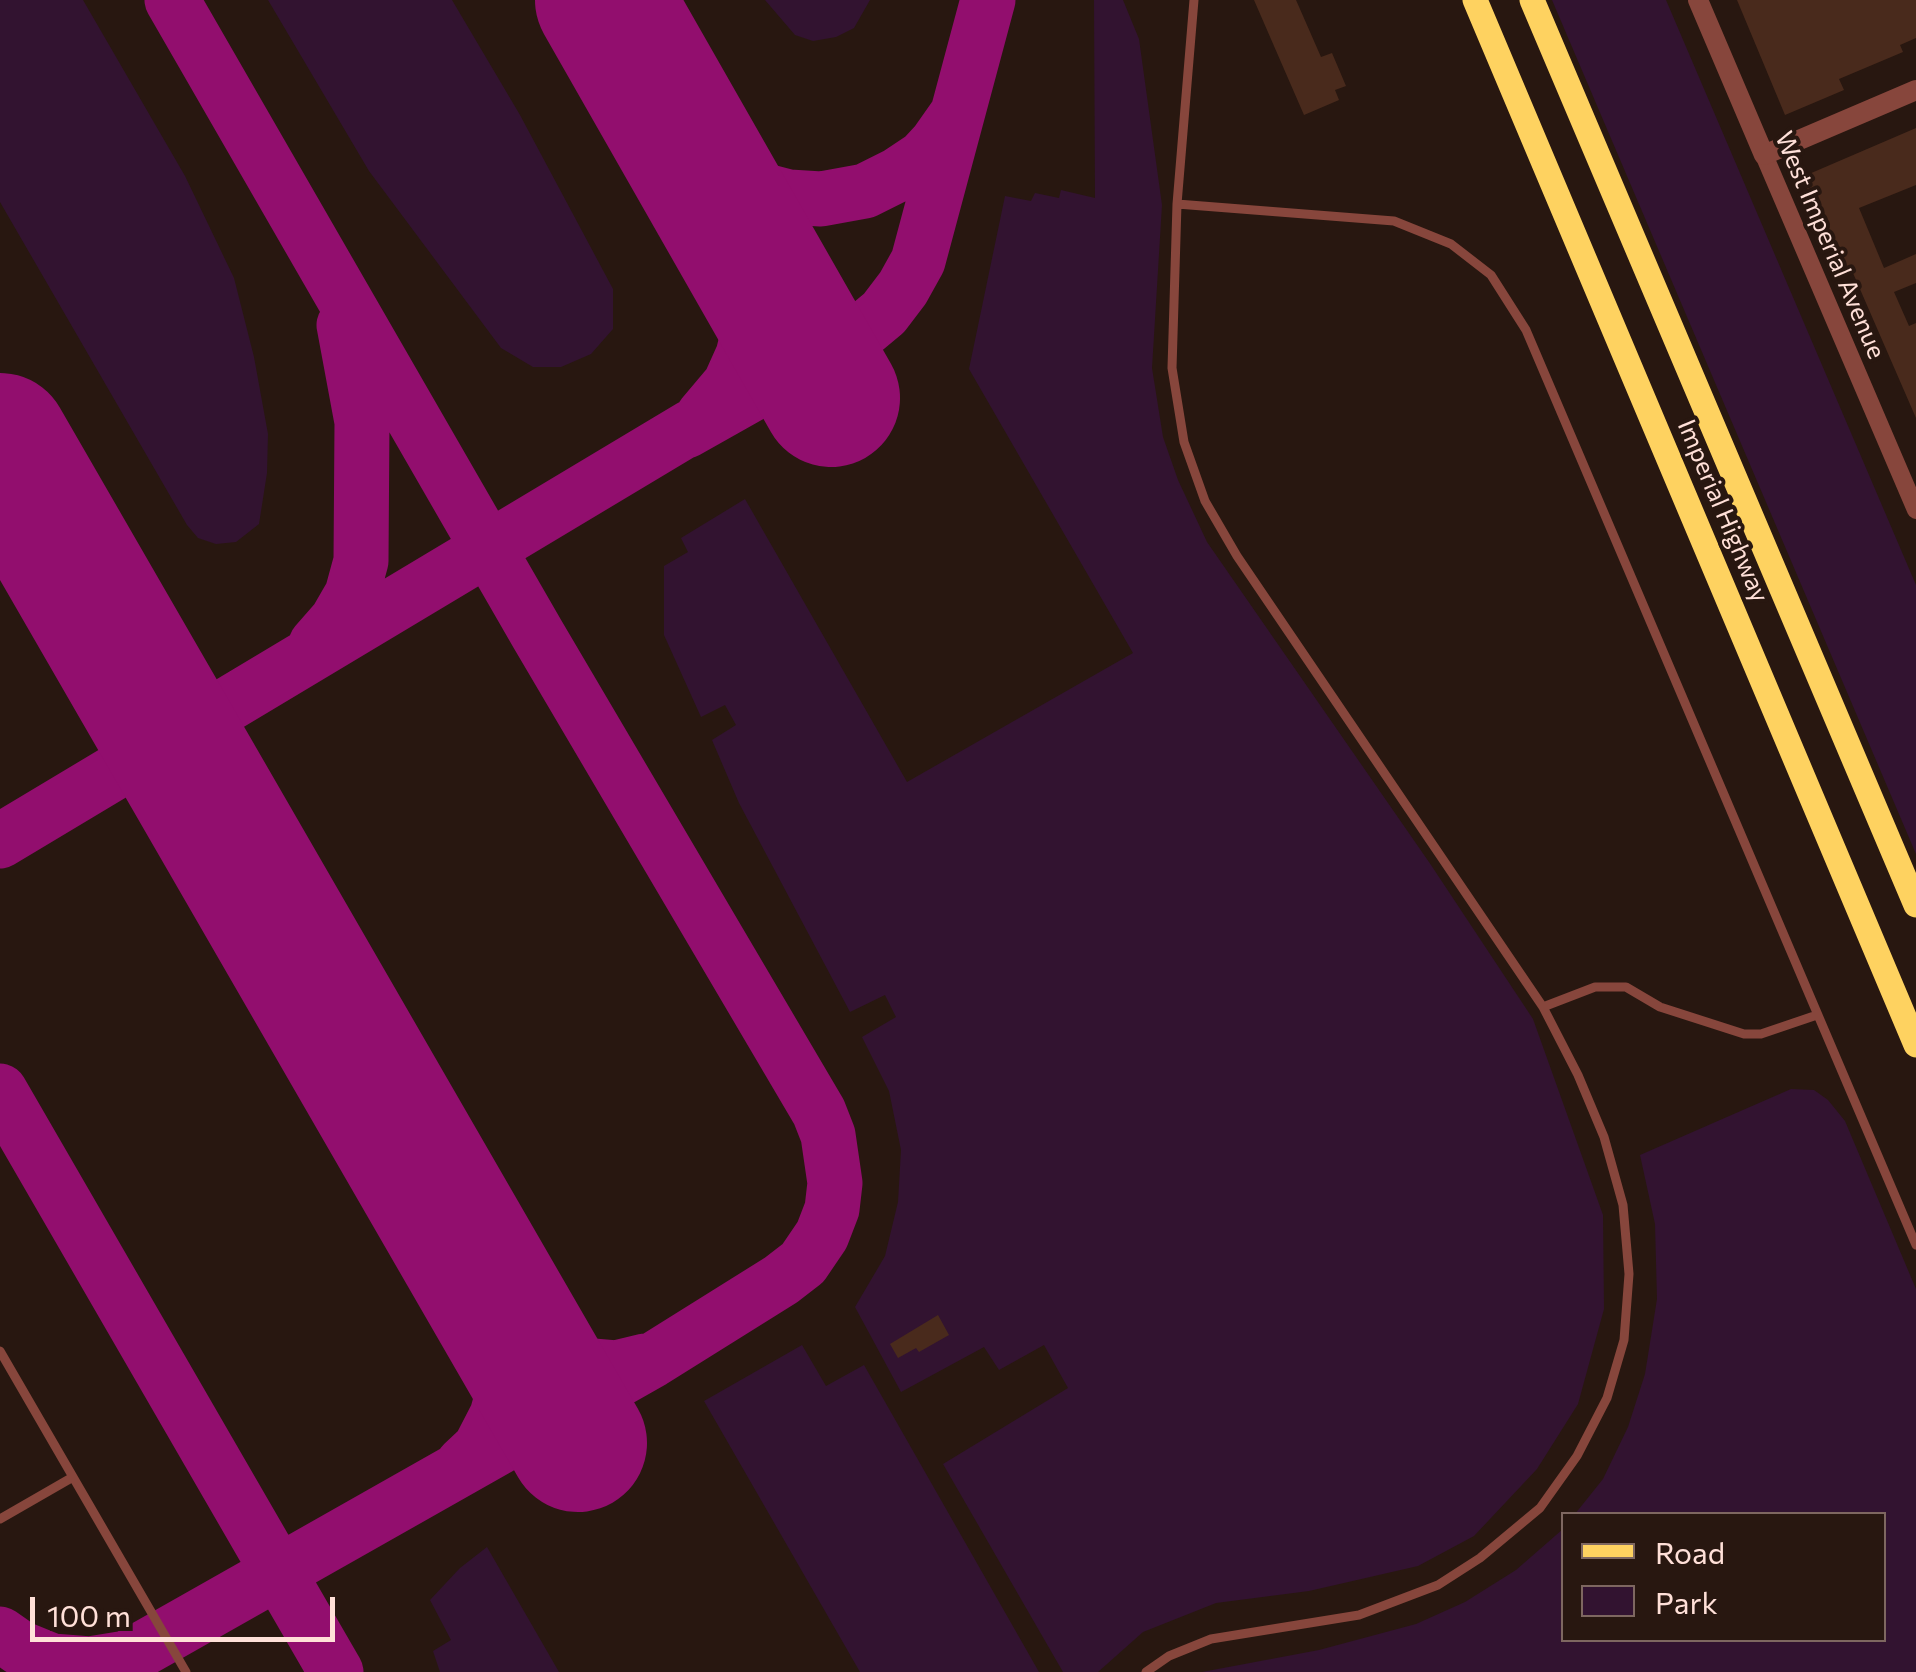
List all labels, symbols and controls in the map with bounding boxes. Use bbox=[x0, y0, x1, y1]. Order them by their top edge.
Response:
street label: West Imperial Avenue bbox=[1769, 127, 1891, 363]
street label: Imperial Highway bbox=[1671, 415, 1775, 607]
legend bbox=[1561, 1512, 1886, 1642]
text: Road bbox=[1655, 1533, 1725, 1570]
scale bar bbox=[35, 1577, 340, 1639]
text: Park bbox=[1655, 1583, 1718, 1620]
text: 100 m bbox=[47, 1596, 131, 1633]

